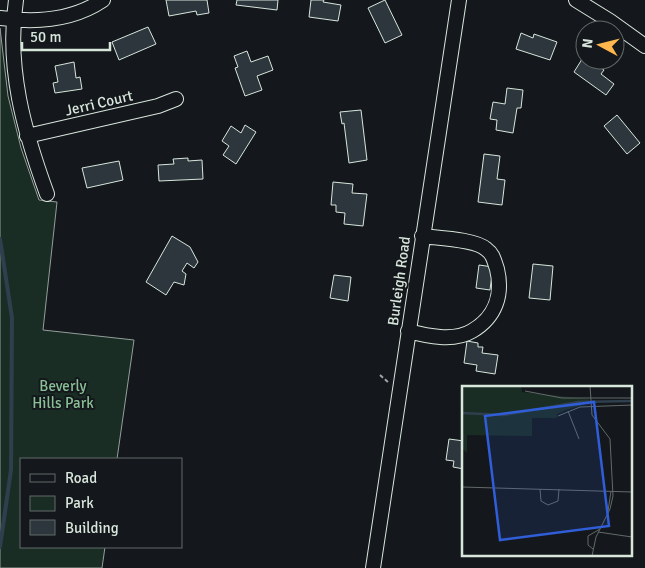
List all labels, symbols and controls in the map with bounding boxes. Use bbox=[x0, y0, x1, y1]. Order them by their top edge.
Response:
scale bar bbox=[22, 20, 110, 52]
north arrow bbox=[575, 20, 625, 70]
text: 50 m bbox=[30, 28, 61, 46]
text: N bbox=[579, 38, 597, 49]
street label: Jerri Court bbox=[63, 86, 135, 120]
street label: Burleigh Road bbox=[384, 235, 414, 327]
park label: Beverly Hills Park bbox=[32, 377, 94, 412]
inset map bbox=[462, 386, 632, 556]
legend bbox=[20, 458, 182, 548]
text: Road bbox=[65, 469, 97, 487]
text: Park bbox=[65, 494, 94, 512]
text: Building bbox=[65, 519, 119, 537]

